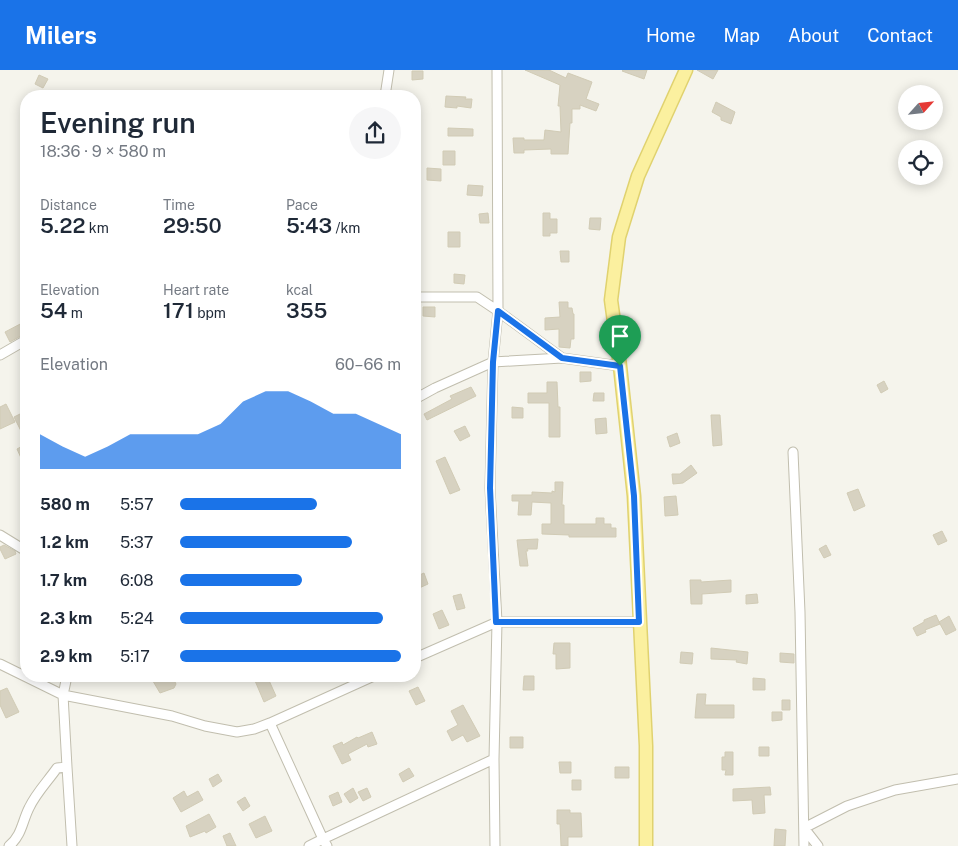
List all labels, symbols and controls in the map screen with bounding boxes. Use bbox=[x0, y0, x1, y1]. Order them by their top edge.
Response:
text: Milers bbox=[25, 21, 97, 49]
text: Home bbox=[646, 25, 696, 46]
text: Map bbox=[724, 25, 760, 46]
text: About bbox=[788, 25, 839, 46]
text: Contact bbox=[867, 25, 933, 46]
north arrow bbox=[898, 85, 942, 130]
map controls bbox=[898, 85, 943, 185]
text: Evening run bbox=[40, 106, 196, 139]
button: share bbox=[349, 107, 401, 159]
button: locate bbox=[898, 140, 943, 185]
text: 18:36 · 9 × 580 m bbox=[40, 142, 166, 161]
text: Distance bbox=[40, 197, 97, 213]
text: Time bbox=[163, 197, 195, 213]
text: Pace bbox=[286, 197, 318, 213]
text: 5.22 bbox=[40, 213, 85, 238]
text: 29:50 bbox=[163, 213, 222, 238]
text: 5:43 bbox=[286, 213, 332, 238]
text: km bbox=[85, 220, 109, 236]
text: /km bbox=[332, 220, 360, 236]
text: Elevation bbox=[40, 282, 99, 298]
text: Heart rate bbox=[163, 282, 229, 298]
text: kcal bbox=[286, 282, 313, 298]
text: 54 bbox=[40, 298, 67, 323]
text: 171 bbox=[163, 298, 194, 323]
text: 355 bbox=[286, 298, 327, 323]
text: m bbox=[67, 305, 83, 321]
text: bpm bbox=[194, 305, 226, 321]
pin bbox=[599, 315, 641, 366]
icon: arrive bbox=[606, 322, 634, 350]
text: Elevation bbox=[40, 355, 108, 374]
text: 60–66 m bbox=[335, 355, 401, 374]
text: 580 m bbox=[40, 495, 90, 514]
text: 5:57 bbox=[120, 495, 154, 514]
text: 1.2 km bbox=[40, 533, 89, 552]
text: 5:37 bbox=[120, 533, 153, 552]
text: 1.7 km bbox=[40, 571, 87, 590]
text: 6:08 bbox=[120, 571, 154, 590]
text: 2.3 km bbox=[40, 609, 92, 628]
text: 5:24 bbox=[120, 609, 154, 628]
text: 2.9 km bbox=[40, 647, 92, 666]
text: 5:17 bbox=[120, 647, 150, 666]

